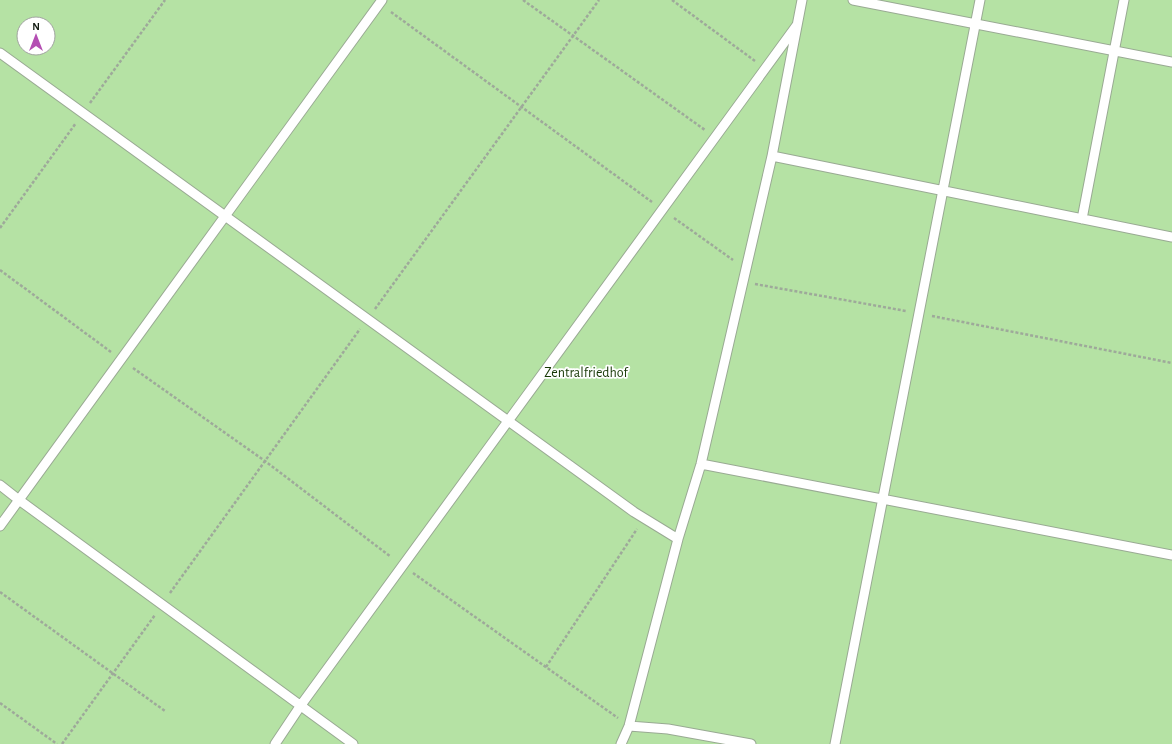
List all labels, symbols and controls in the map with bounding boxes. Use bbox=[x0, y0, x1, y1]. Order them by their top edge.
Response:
north arrow bbox=[16, 16, 56, 56]
text: N bbox=[32, 21, 40, 32]
park label: Zentralfriedhof bbox=[544, 366, 628, 380]

